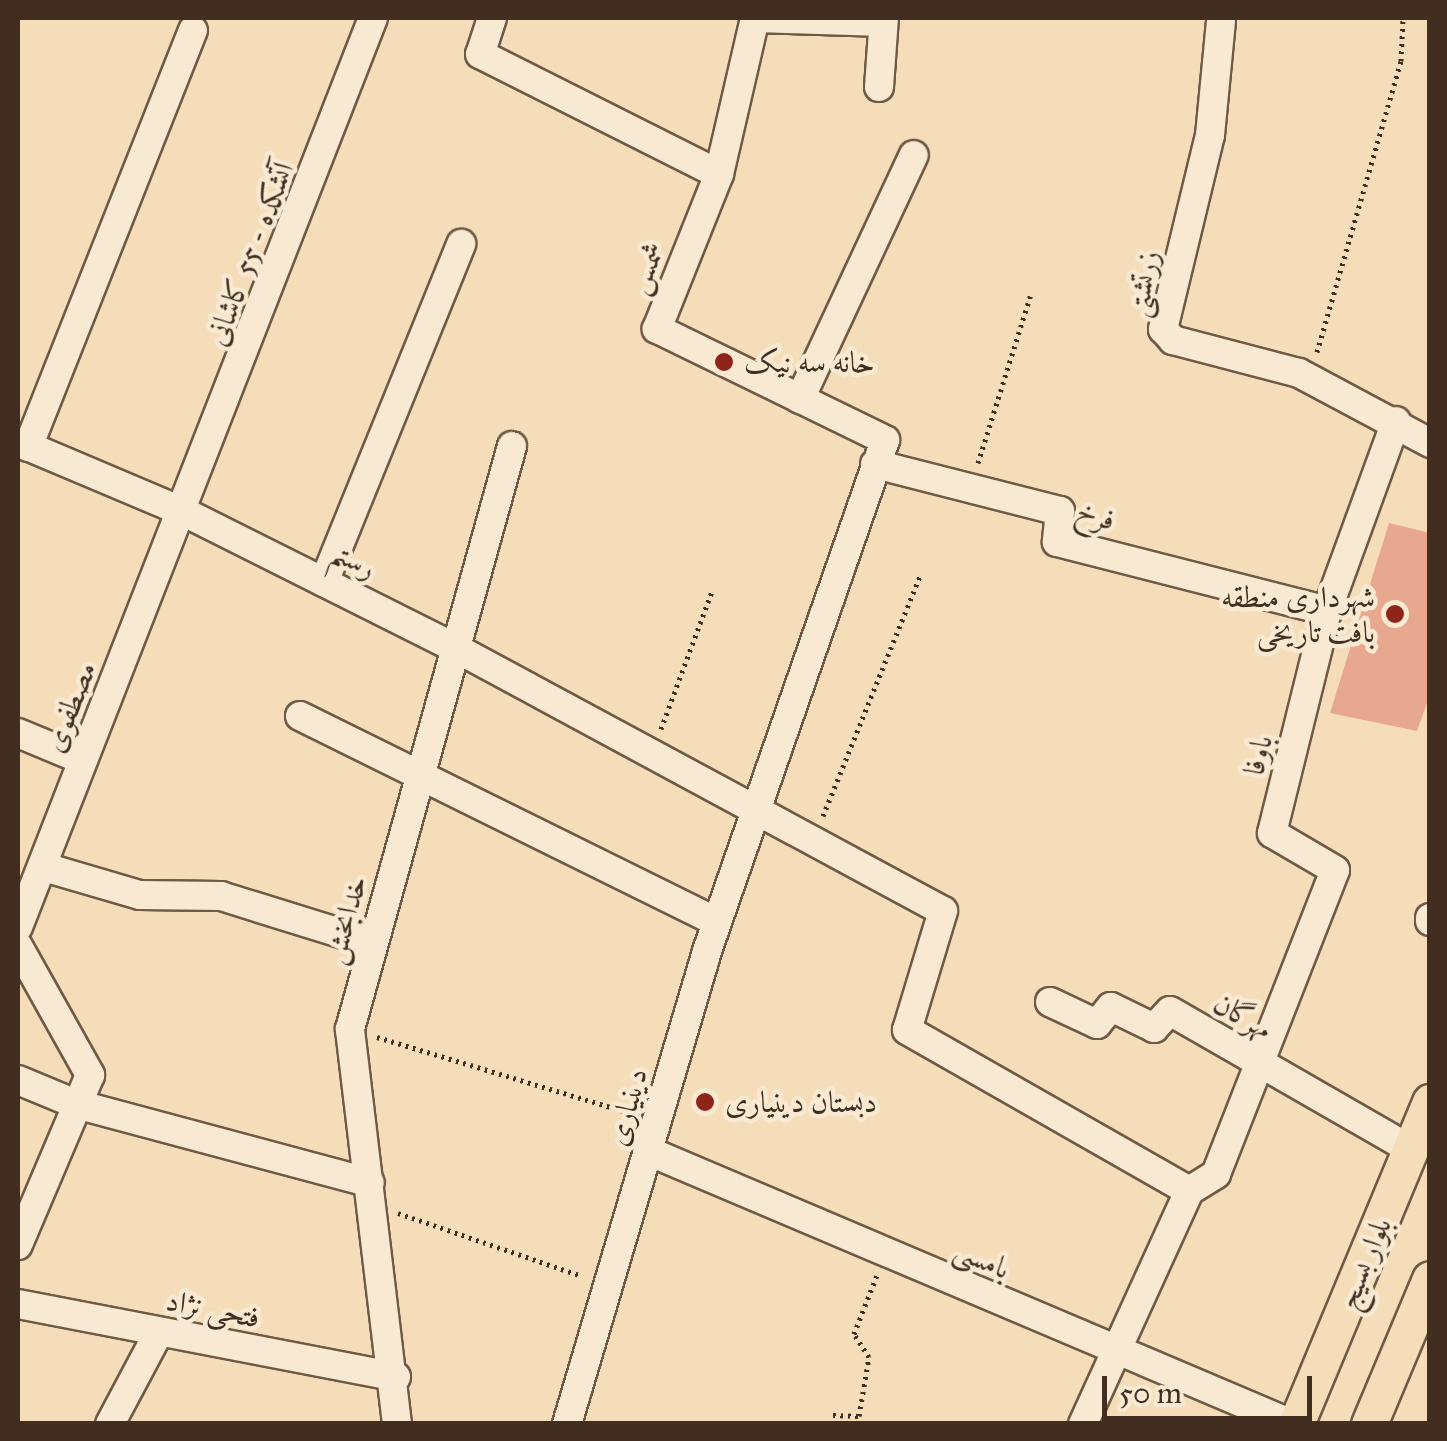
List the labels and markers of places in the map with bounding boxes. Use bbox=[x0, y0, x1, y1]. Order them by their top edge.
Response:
place label: خانه سه نیک bbox=[744, 344, 875, 380]
marker: خانه سه نیک bbox=[713, 351, 735, 373]
place label: شهرداری منطقه بافت تاریخی bbox=[1221, 579, 1375, 650]
marker: شهرداری منطقه بافت تاریخی bbox=[1384, 603, 1406, 625]
place label: دبستان دینیاری bbox=[725, 1084, 877, 1120]
marker: دبستان دینیاری bbox=[694, 1091, 716, 1113]

